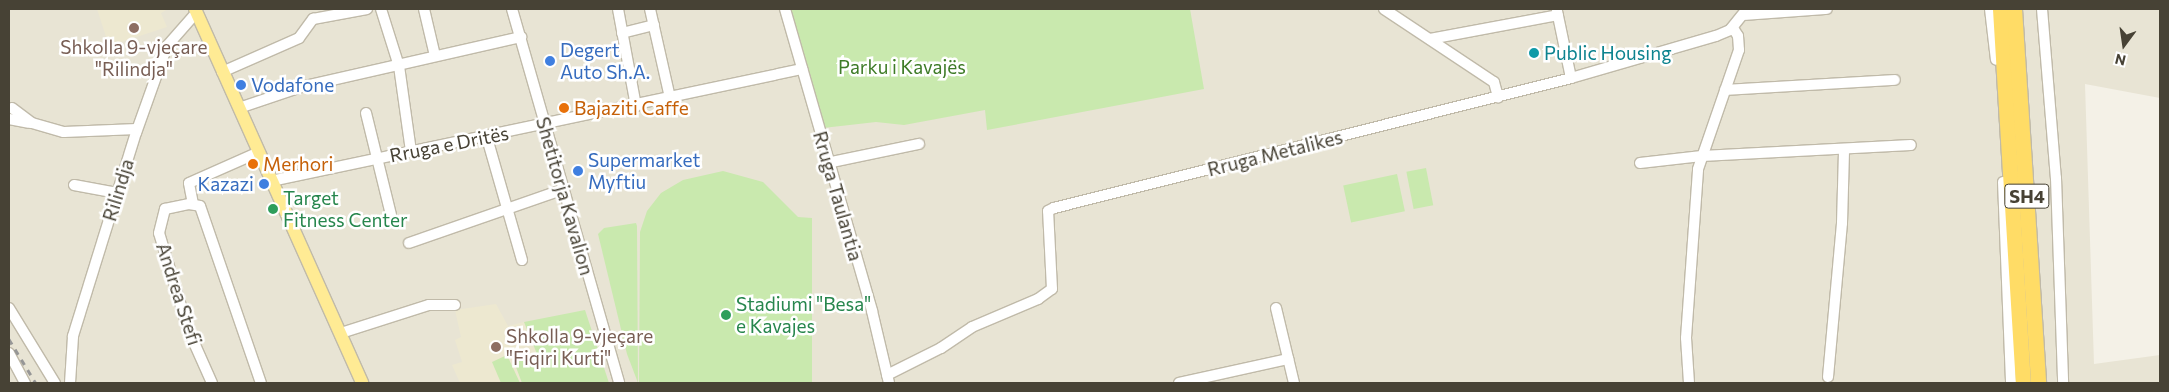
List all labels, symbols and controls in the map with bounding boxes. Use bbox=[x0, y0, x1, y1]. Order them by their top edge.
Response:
north arrow bbox=[2099, 20, 2149, 70]
marker: Shkolla 9-vjeçare "Rilindja" bbox=[128, 22, 140, 34]
place label: Shkolla 9-vjeçare "Rilindja" bbox=[60, 36, 208, 80]
place label: Degert Auto Sh.A. bbox=[560, 39, 650, 83]
place label: Public Housing bbox=[1544, 42, 1671, 64]
marker: Public Housing bbox=[1528, 47, 1540, 59]
text: N bbox=[2113, 51, 2127, 70]
marker: Degert Auto Sh.A. bbox=[544, 55, 556, 67]
park label: Parku i Kavajës bbox=[838, 56, 966, 78]
place label: Vodafone bbox=[251, 74, 334, 96]
marker: Vodafone bbox=[235, 79, 247, 91]
place label: Bajaziti Caffe bbox=[574, 97, 689, 119]
marker: Bajaziti Caffe bbox=[558, 102, 570, 114]
street label: Shetitorja Kavalion bbox=[532, 114, 598, 278]
street label: Rruga e Dritës bbox=[387, 121, 511, 167]
street label: Rruga Metalikes bbox=[1205, 125, 1345, 181]
street label: Rruga Taulantia bbox=[809, 128, 867, 264]
place label: Supermarket Myftiu bbox=[588, 149, 700, 193]
place label: Merhori bbox=[263, 153, 333, 175]
street label: Rilindja bbox=[98, 156, 138, 224]
marker: Merhori bbox=[247, 158, 259, 170]
marker: Supermarket Myftiu bbox=[572, 165, 584, 177]
place label: Kazazi bbox=[198, 173, 254, 195]
marker: Kazazi bbox=[258, 178, 270, 190]
road number: SH4 bbox=[2003, 180, 2051, 212]
place label: Target Fitness Center bbox=[283, 187, 408, 231]
marker: Target Fitness Center bbox=[267, 203, 279, 215]
street label: Andrea Stefi bbox=[152, 240, 206, 348]
place label: Stadiumi "Besa" e Kavajes bbox=[736, 293, 871, 337]
marker: Stadiumi "Besa" e Kavajes bbox=[720, 309, 732, 321]
place label: Shkolla 9-vjeçare "Fiqiri Kurti" bbox=[506, 325, 653, 369]
marker: Shkolla 9-vjeçare "Fiqiri Kurti" bbox=[490, 341, 502, 353]

